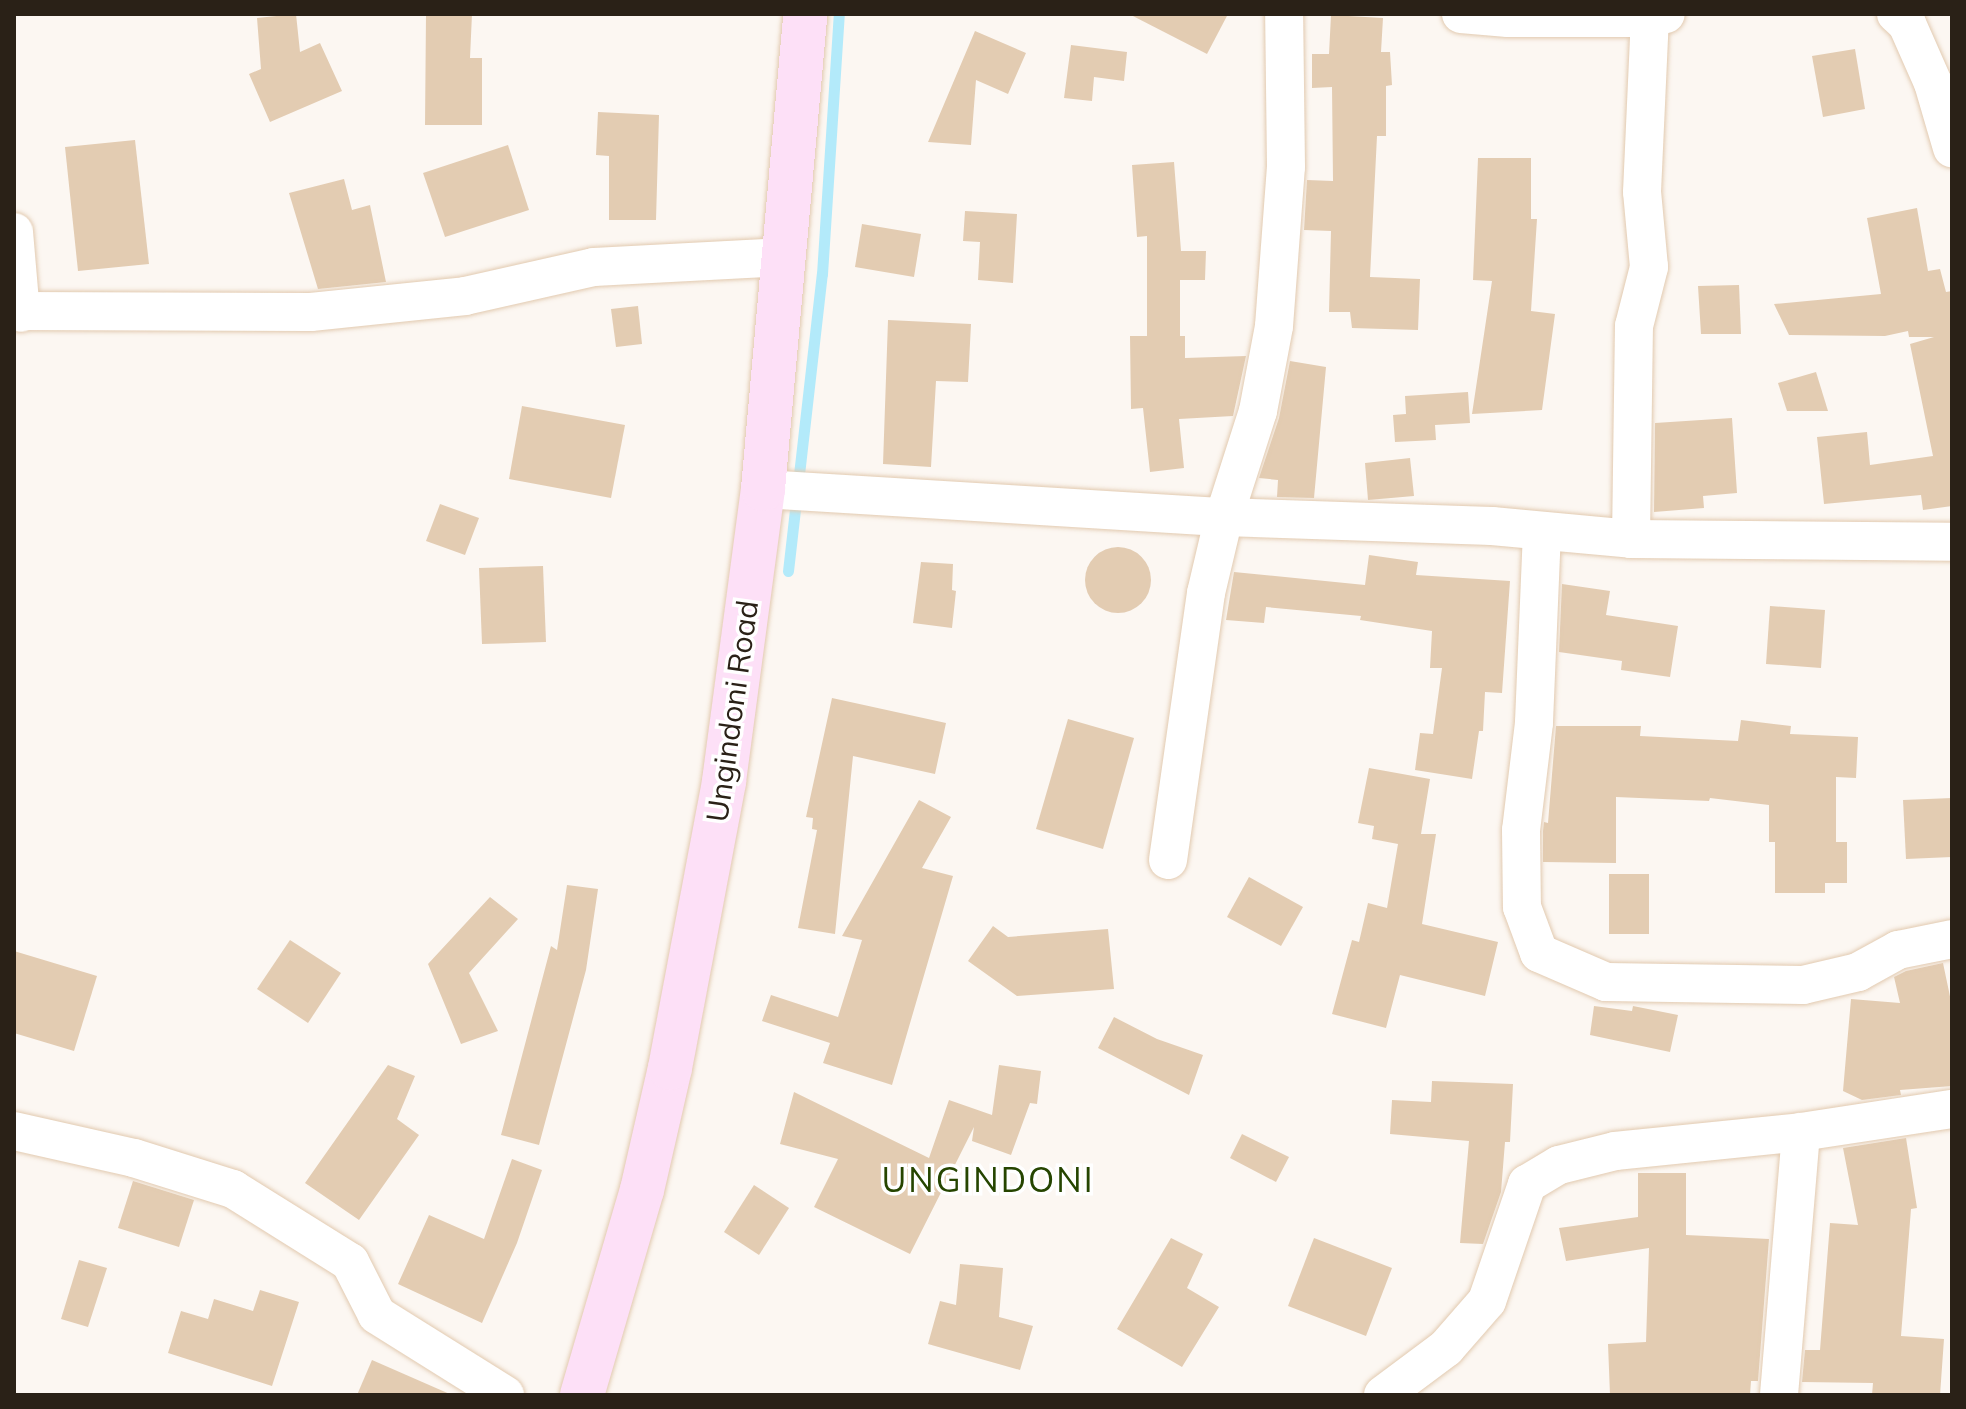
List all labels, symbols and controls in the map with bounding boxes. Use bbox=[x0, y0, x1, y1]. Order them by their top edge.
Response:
street label: Ungindoni Road bbox=[699, 598, 765, 824]
district label: UNGINDONI bbox=[881, 1160, 1095, 1200]

